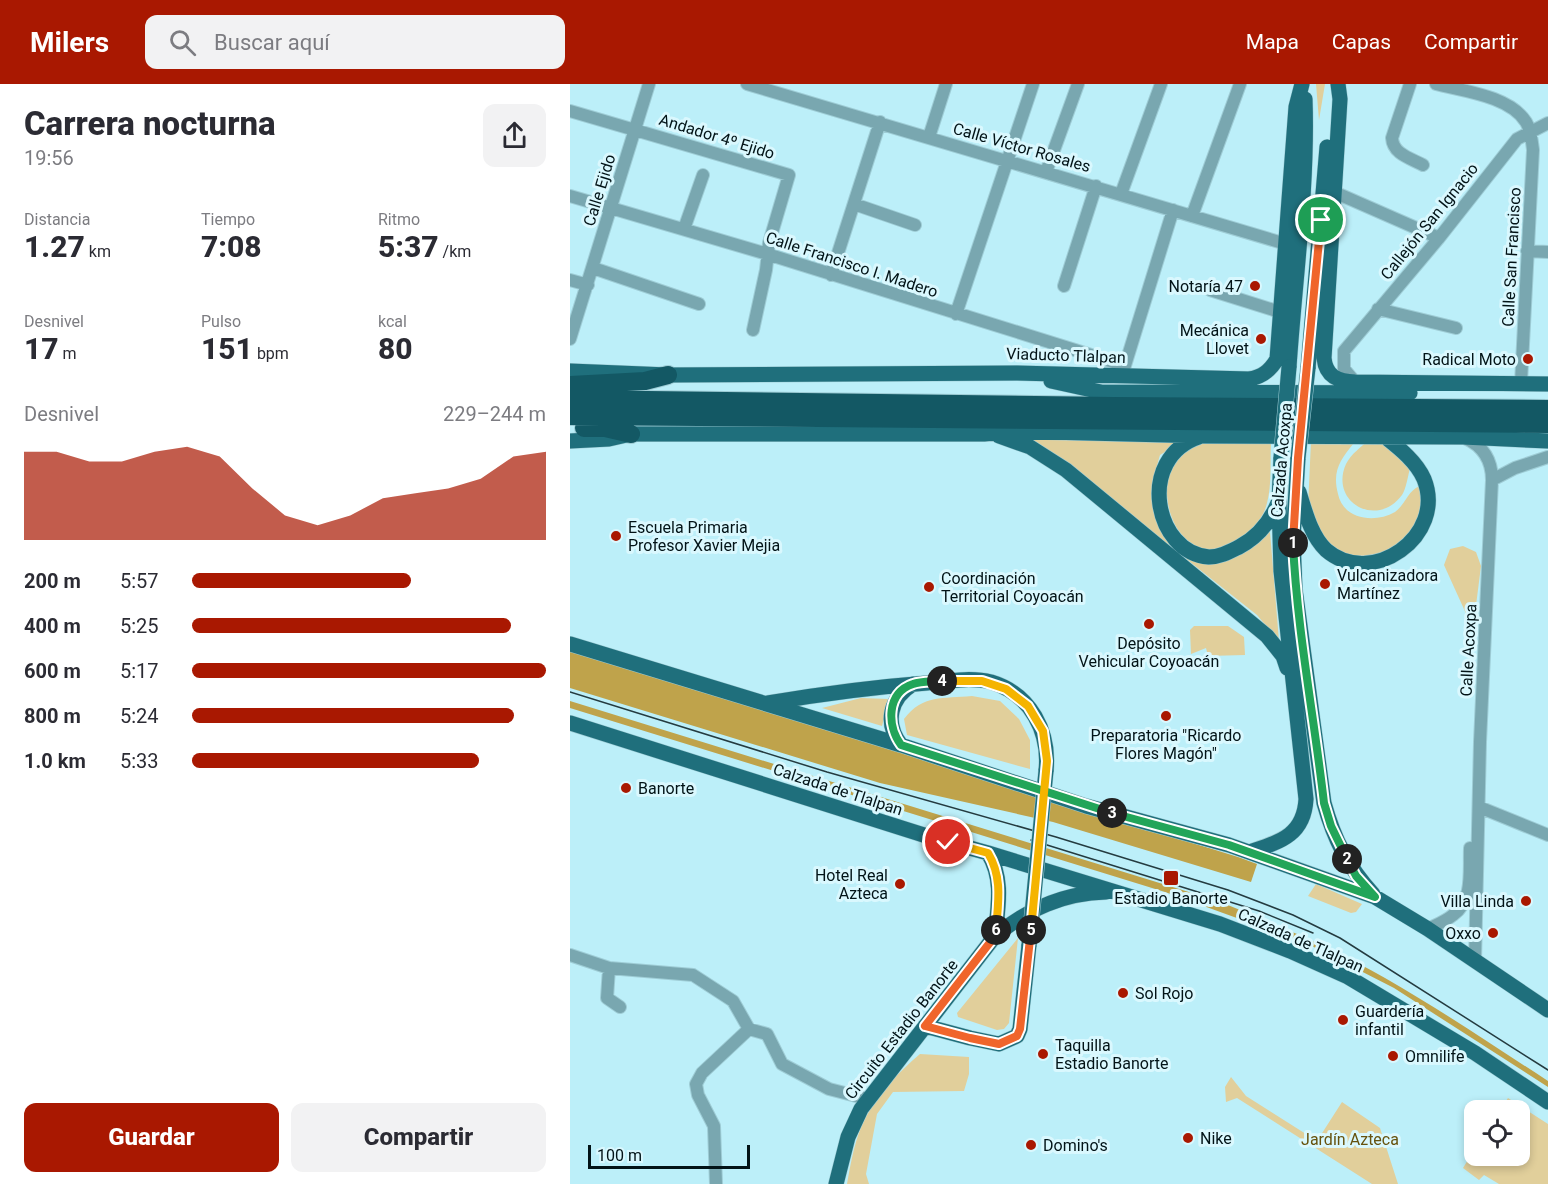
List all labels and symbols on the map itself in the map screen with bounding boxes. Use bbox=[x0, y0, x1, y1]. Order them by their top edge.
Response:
street label: Andador 4º Ejido bbox=[657, 110, 777, 163]
street label: Calle Víctor Rosales bbox=[951, 119, 1093, 176]
street label: Calle Ejido bbox=[580, 152, 619, 228]
street label: Callejón San Ignacio bbox=[1377, 159, 1482, 283]
street label: Calle San Francisco bbox=[1498, 187, 1525, 327]
pin bbox=[1295, 194, 1346, 245]
street label: Calle Francisco I. Madero bbox=[763, 228, 940, 301]
place label: Notaría 47 bbox=[1168, 277, 1243, 296]
marker: Notaría 47 bbox=[1248, 279, 1262, 293]
place label: Mecánica Llovet bbox=[1180, 321, 1249, 358]
marker: Mecánica Llovet bbox=[1254, 332, 1268, 346]
street label: Viaducto Tlalpan bbox=[1006, 344, 1126, 367]
place label: Radical Moto bbox=[1422, 350, 1516, 369]
marker: Radical Moto bbox=[1521, 352, 1535, 366]
street label: Calzada Acoxpa bbox=[1267, 402, 1296, 518]
place label: Escuela Primaria Profesor Xavier Mejia bbox=[628, 518, 780, 555]
pin: 1 bbox=[1278, 528, 1308, 558]
marker: Escuela Primaria Profesor Xavier Mejia bbox=[609, 529, 623, 543]
place label: Vulcanizadora Martínez bbox=[1337, 566, 1438, 603]
place label: Coordinación Territorial Coyoacán bbox=[941, 569, 1084, 606]
marker: Vulcanizadora Martínez bbox=[1318, 577, 1332, 591]
marker: Coordinación Territorial Coyoacán bbox=[922, 580, 936, 594]
street label: Calle Acoxpa bbox=[1457, 603, 1480, 697]
marker: Depósito Vehicular Coyoacán bbox=[1142, 617, 1156, 631]
place label: Depósito Vehicular Coyoacán bbox=[1079, 634, 1219, 671]
pin: 4 bbox=[927, 666, 957, 696]
marker: Preparatoria "Ricardo Flores Magón" bbox=[1159, 709, 1173, 723]
place label: Preparatoria "Ricardo Flores Magón" bbox=[1091, 726, 1241, 763]
street label: Calzada de Tlalpan bbox=[771, 760, 905, 819]
place label: Banorte bbox=[638, 779, 694, 798]
marker: Banorte bbox=[619, 781, 633, 795]
pin: 3 bbox=[1097, 798, 1127, 828]
pin bbox=[922, 816, 973, 867]
pin: 2 bbox=[1332, 844, 1362, 874]
place label: Hotel Real Azteca bbox=[815, 866, 888, 903]
marker: Estadio Banorte bbox=[1162, 869, 1180, 887]
marker: Hotel Real Azteca bbox=[893, 877, 907, 891]
place label: Estadio Banorte bbox=[1114, 889, 1228, 908]
place label: Villa Linda bbox=[1440, 892, 1514, 911]
marker: Villa Linda bbox=[1519, 894, 1533, 908]
street label: Calzada de Tlalpan bbox=[1235, 904, 1366, 977]
pin: 6 bbox=[981, 915, 1011, 945]
pin: 5 bbox=[1016, 915, 1046, 945]
place label: Oxxo bbox=[1445, 924, 1481, 943]
marker: Oxxo bbox=[1486, 926, 1500, 940]
street label: Circuito Estadio Banorte bbox=[841, 956, 962, 1103]
place label: Sol Rojo bbox=[1135, 984, 1193, 1003]
marker: Sol Rojo bbox=[1116, 986, 1130, 1000]
place label: Guardería infantil bbox=[1355, 1002, 1424, 1039]
marker: Guardería infantil bbox=[1336, 1013, 1350, 1027]
place label: Taquilla Estadio Banorte bbox=[1055, 1036, 1168, 1073]
marker: Taquilla Estadio Banorte bbox=[1036, 1047, 1050, 1061]
place label: Omnilife bbox=[1405, 1047, 1464, 1066]
marker: Omnilife bbox=[1386, 1049, 1400, 1063]
place label: Nike bbox=[1200, 1129, 1232, 1148]
park label: Jardín Azteca bbox=[1301, 1130, 1399, 1149]
marker: Nike bbox=[1181, 1131, 1195, 1145]
place label: Domino's bbox=[1043, 1136, 1108, 1155]
marker: Domino's bbox=[1024, 1138, 1038, 1152]
scale bar bbox=[588, 1142, 750, 1170]

